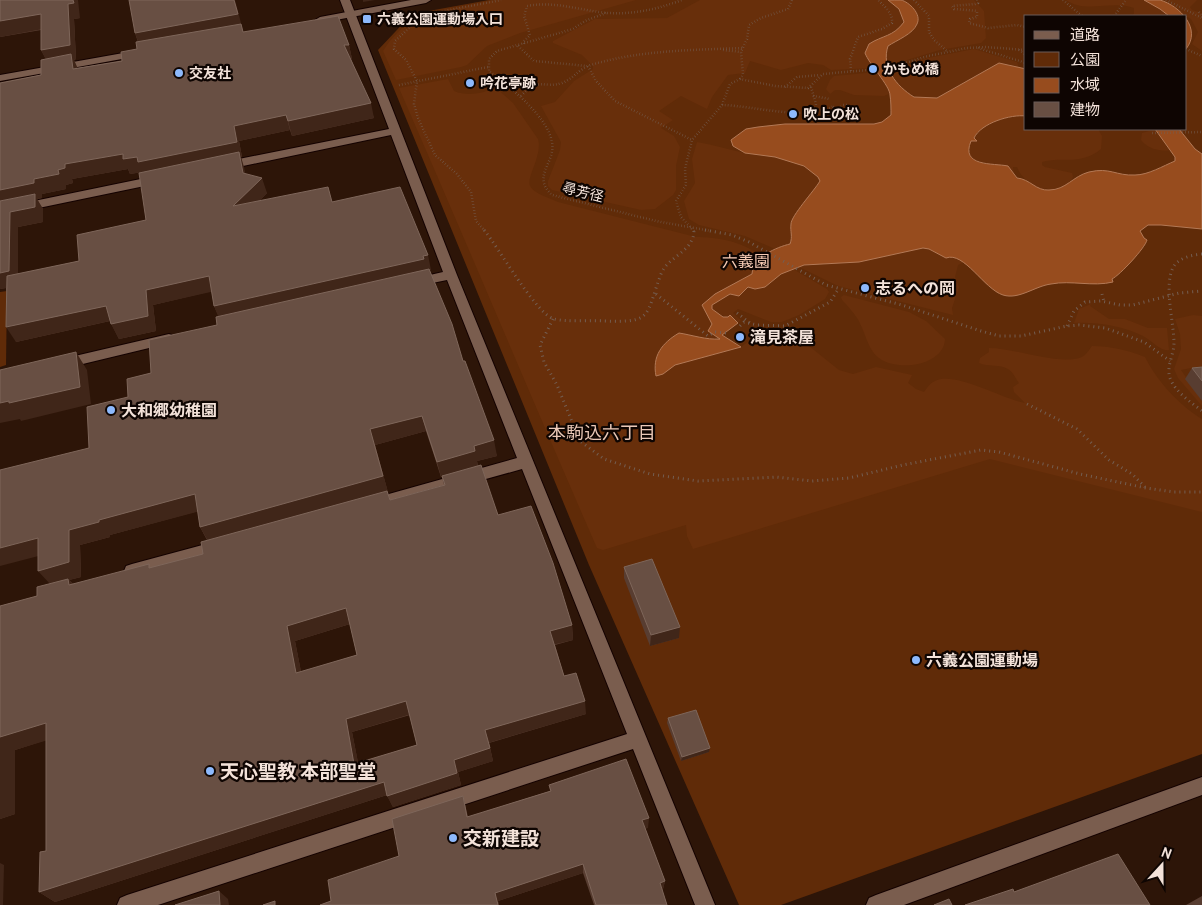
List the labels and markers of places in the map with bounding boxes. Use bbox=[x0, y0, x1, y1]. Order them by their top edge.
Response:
place label: 六義公園運動場入口 bbox=[377, 10, 503, 28]
marker: 六義公園運動場入口 bbox=[361, 13, 373, 25]
place label: かもめ橋 bbox=[883, 60, 939, 78]
marker: かもめ橋 bbox=[867, 63, 879, 75]
place label: 交友社 bbox=[189, 64, 231, 82]
marker: 交友社 bbox=[173, 67, 185, 79]
place label: 吟花亭跡 bbox=[480, 74, 536, 92]
marker: 吟花亭跡 bbox=[464, 77, 476, 89]
place label: 吹上の松 bbox=[803, 105, 859, 123]
marker: 吹上の松 bbox=[787, 108, 799, 120]
place label: 志るへの岡 bbox=[875, 279, 955, 298]
marker: 志るへの岡 bbox=[859, 282, 871, 294]
place label: 滝見茶屋 bbox=[750, 328, 814, 347]
marker: 滝見茶屋 bbox=[734, 331, 746, 343]
place label: 大和郷幼稚園 bbox=[121, 401, 217, 420]
marker: 大和郷幼稚園 bbox=[105, 404, 117, 416]
place label: 六義公園運動場 bbox=[926, 651, 1038, 670]
marker: 六義公園運動場 bbox=[910, 654, 922, 666]
place label: 天心聖教 本部聖堂 bbox=[220, 760, 376, 783]
marker: 天心聖教 本部聖堂 bbox=[204, 765, 216, 777]
place label: 交新建設 bbox=[463, 827, 539, 850]
marker: 交新建設 bbox=[447, 832, 459, 844]

